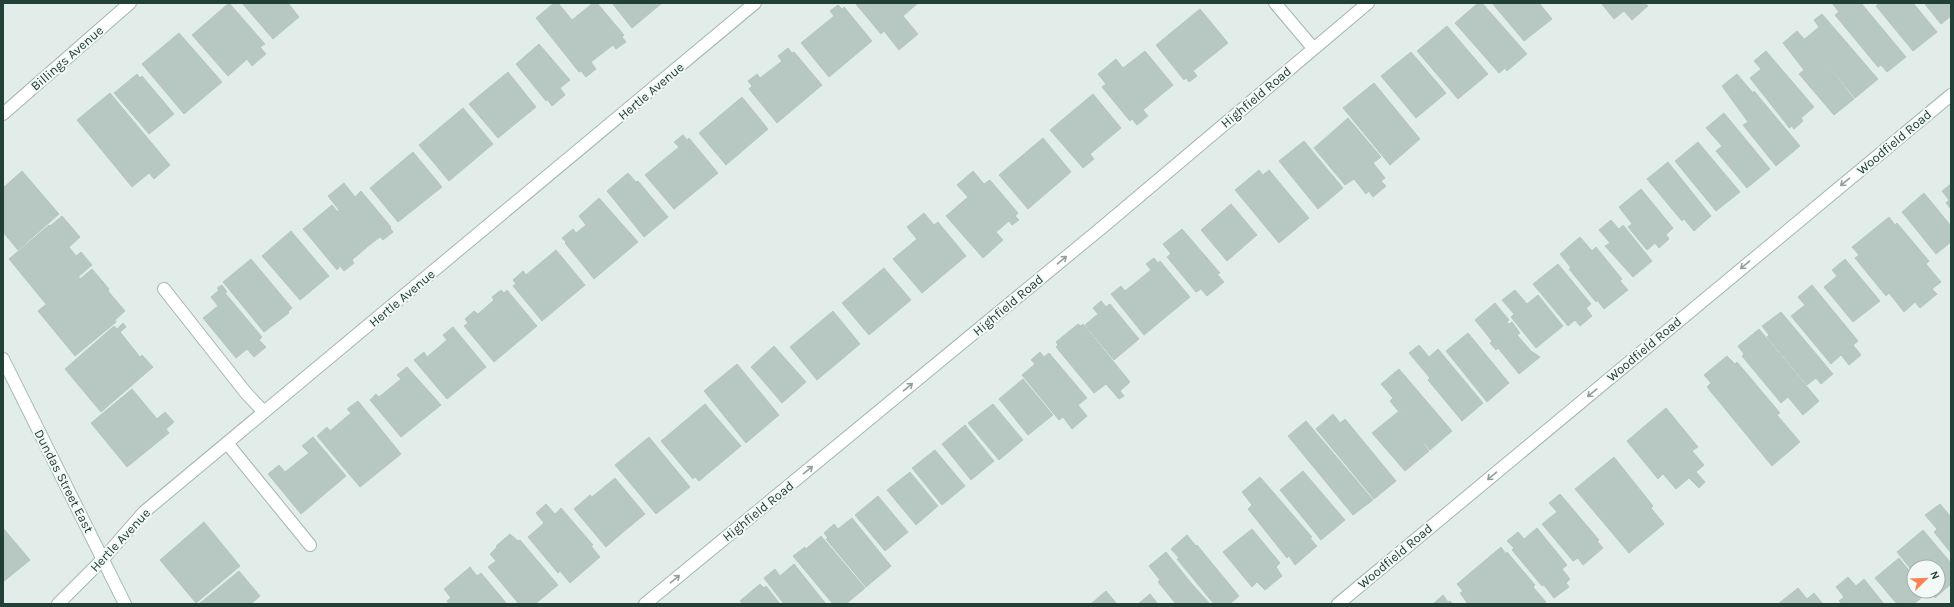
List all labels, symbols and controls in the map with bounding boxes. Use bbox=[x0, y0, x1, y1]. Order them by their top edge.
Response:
street label: Billings Avenue bbox=[28, 22, 106, 94]
street label: Hertle Avenue bbox=[615, 59, 687, 123]
street label: Highfield Road bbox=[1218, 63, 1294, 131]
street label: Woodfield Road bbox=[1854, 107, 1934, 177]
one-way arrow bbox=[1840, 177, 1851, 186]
one-way arrow bbox=[1057, 255, 1068, 264]
one-way arrow bbox=[1740, 261, 1751, 269]
street label: Hertle Avenue bbox=[366, 266, 438, 330]
street label: Highfield Road bbox=[970, 271, 1046, 339]
street label: Woodfield Road bbox=[1604, 314, 1684, 384]
one-way arrow bbox=[903, 383, 913, 392]
one-way arrow bbox=[1586, 388, 1597, 397]
street label: Dundas Street East bbox=[31, 427, 97, 535]
one-way arrow bbox=[802, 465, 813, 474]
one-way arrow bbox=[1486, 471, 1497, 480]
street label: Highfield Road bbox=[719, 478, 797, 544]
street label: Hertle Avenue bbox=[87, 505, 153, 575]
street label: Woodfield Road bbox=[1355, 521, 1435, 591]
north arrow bbox=[1906, 559, 1946, 599]
text: N bbox=[1927, 569, 1942, 581]
one-way arrow bbox=[669, 575, 680, 584]

